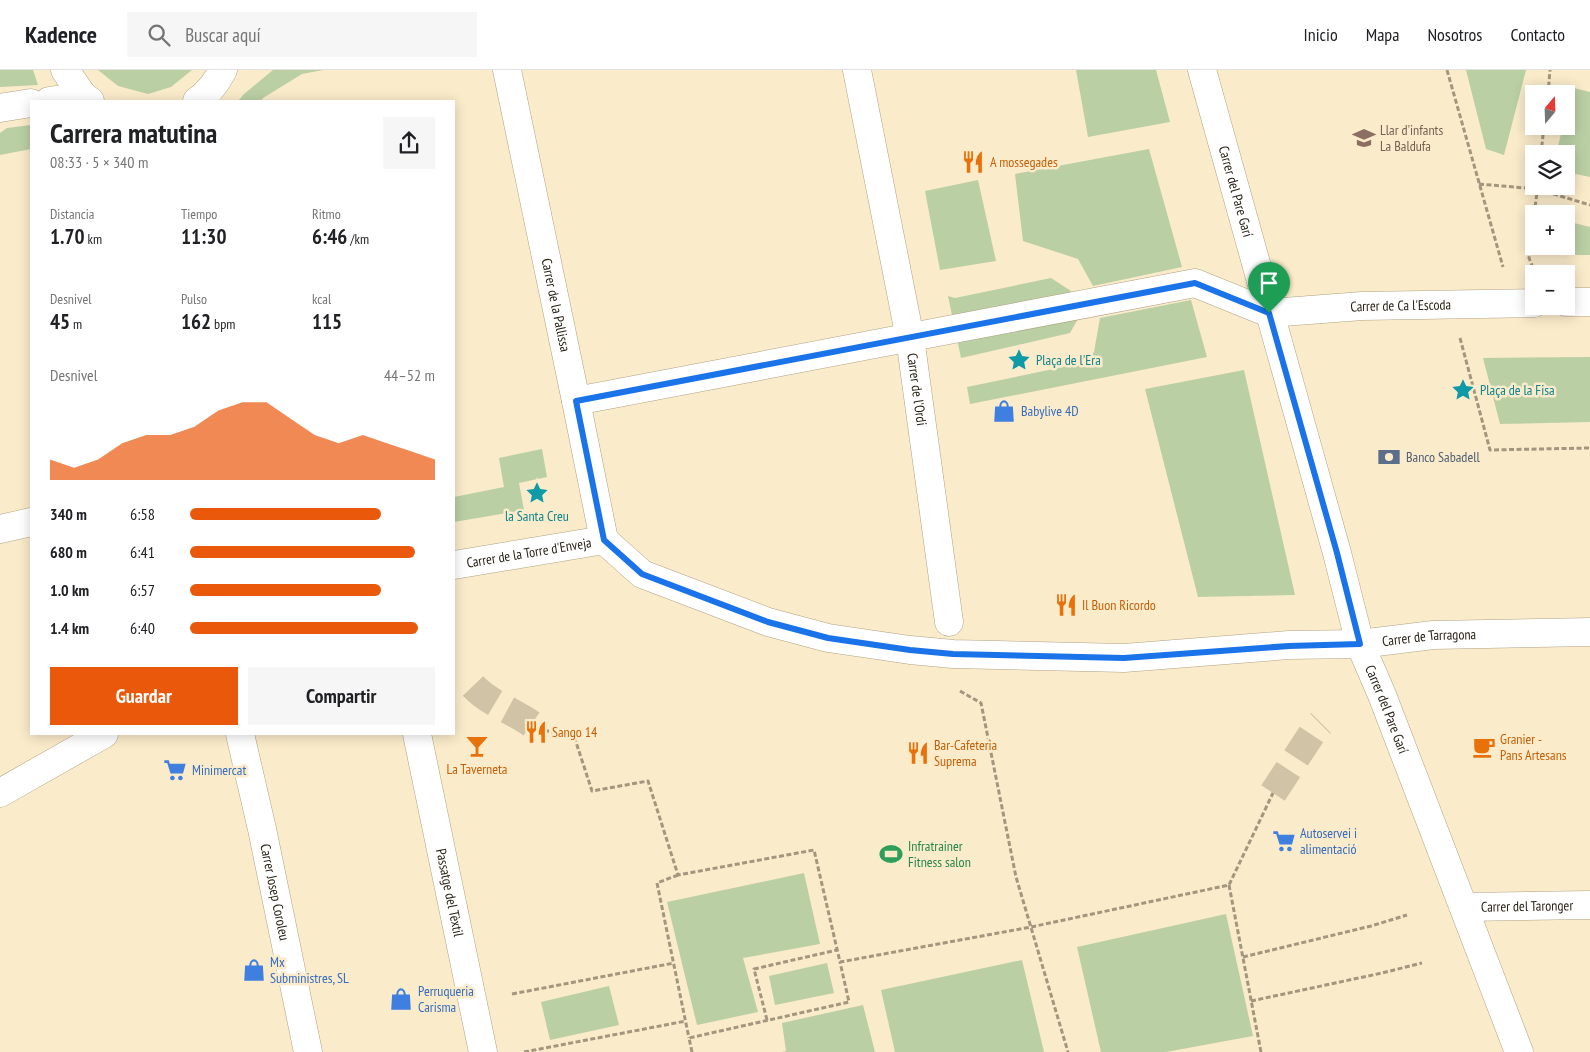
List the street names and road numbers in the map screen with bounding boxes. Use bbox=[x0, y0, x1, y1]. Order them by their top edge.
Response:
street label: Carrer del Pare Garí bbox=[1215, 144, 1257, 239]
street label: Carrer de la Pallissa bbox=[537, 257, 574, 353]
street label: Carrer de Ca l'Escoda bbox=[1350, 295, 1451, 316]
street label: Carrer de l'Ordi bbox=[903, 352, 931, 427]
street label: Carrer de la Torre d'Enveja bbox=[465, 533, 593, 572]
street label: Carrer de Tarragona bbox=[1381, 625, 1476, 650]
street label: Carrer del Pare Garí bbox=[1361, 662, 1413, 756]
street label: Carrer Josep Coroleu bbox=[256, 842, 294, 942]
street label: Passatge del Tèxtil bbox=[432, 847, 468, 939]
street label: Carrer del Taronger bbox=[1481, 896, 1573, 916]

